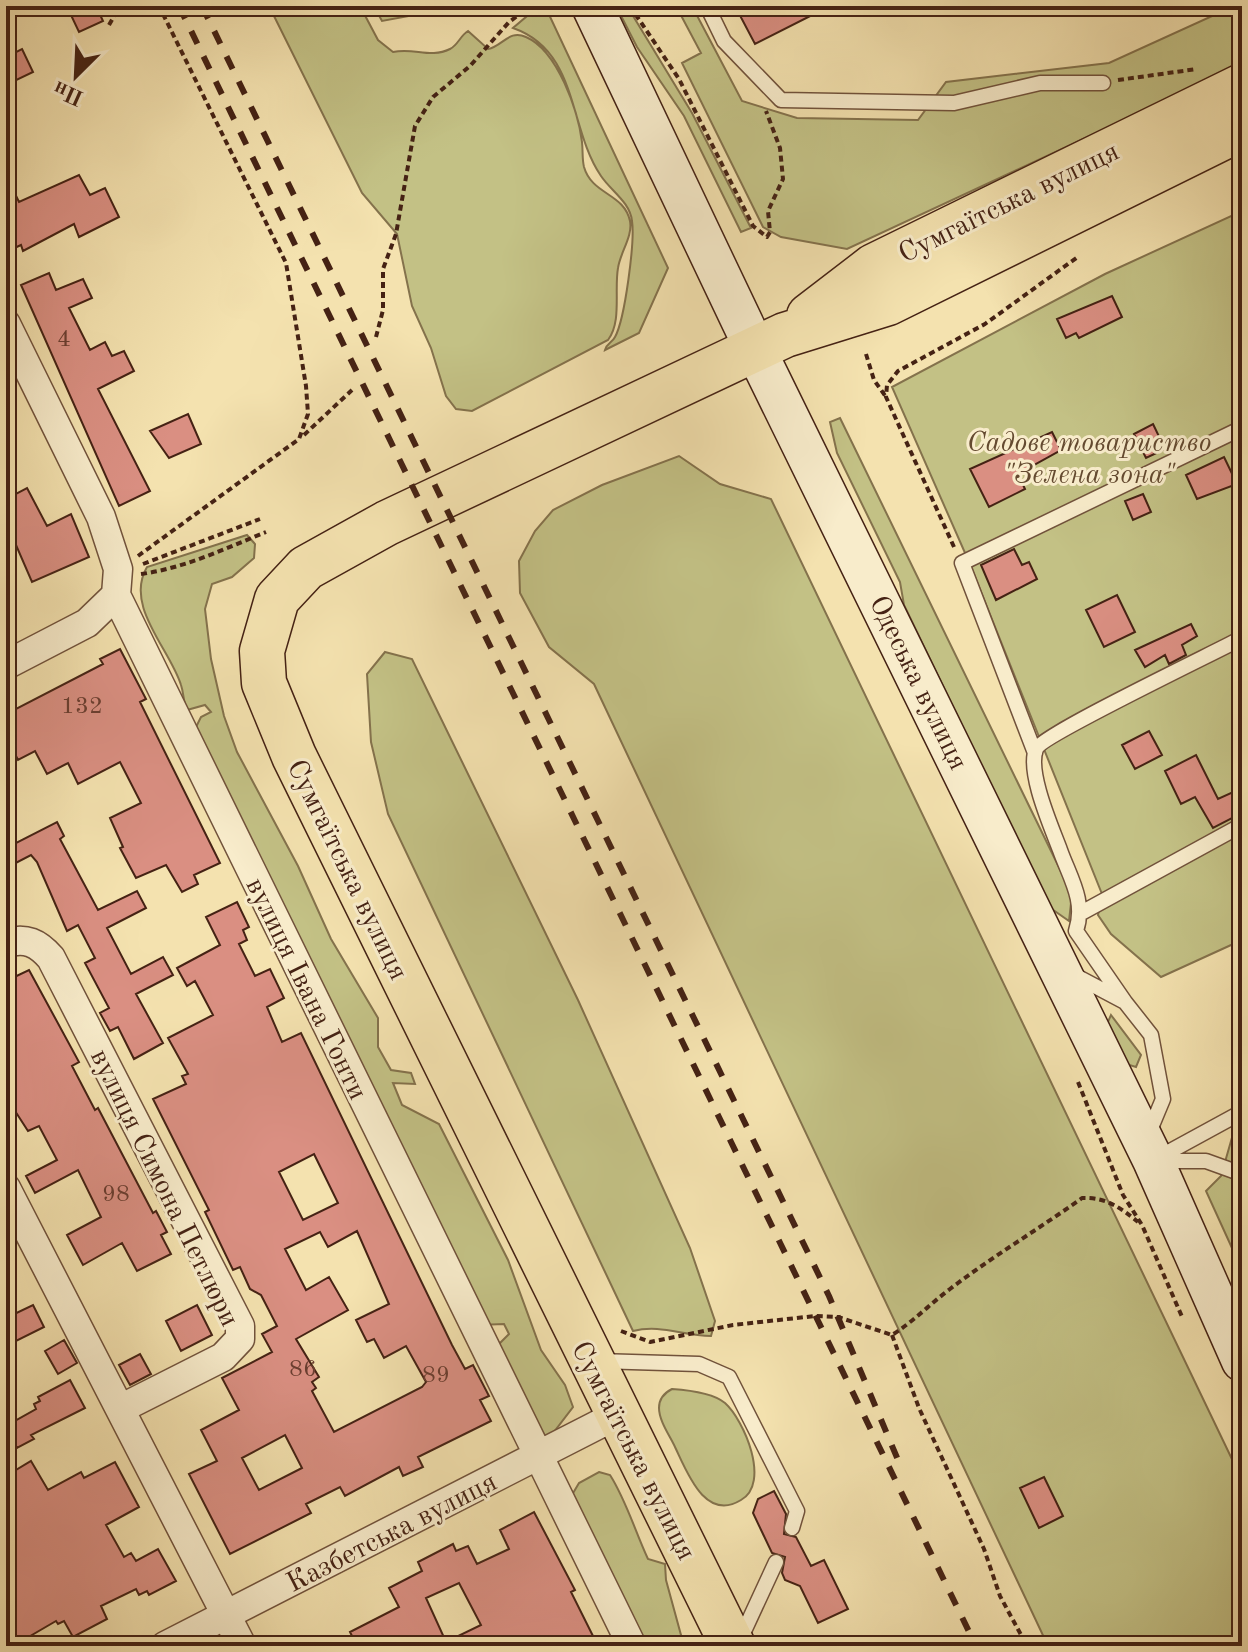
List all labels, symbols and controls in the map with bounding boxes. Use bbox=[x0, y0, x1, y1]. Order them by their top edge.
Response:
north arrow bbox=[36, 36, 116, 116]
text: Пн bbox=[50, 76, 87, 109]
street label: Сумгаїтська вулиця bbox=[895, 138, 1124, 269]
house number: 4 bbox=[57, 328, 71, 352]
park label: Садове товариство "Зелена зона" bbox=[967, 430, 1211, 490]
street label: Одеська вулиця bbox=[863, 592, 972, 775]
house number: 132 bbox=[61, 695, 103, 719]
street label: Сумгаїтська вулиця bbox=[281, 756, 412, 985]
street label: вулиця Івана Гонти bbox=[240, 874, 371, 1105]
street label: вулиця Симона Петлюри bbox=[84, 1045, 243, 1331]
house number: 98 bbox=[102, 1183, 130, 1207]
street label: Сумгаїтська вулиця bbox=[565, 1338, 700, 1565]
house number: 86 bbox=[289, 1358, 317, 1382]
house number: 89 bbox=[422, 1364, 450, 1388]
street label: Казбетська вулиця bbox=[283, 1469, 502, 1599]

